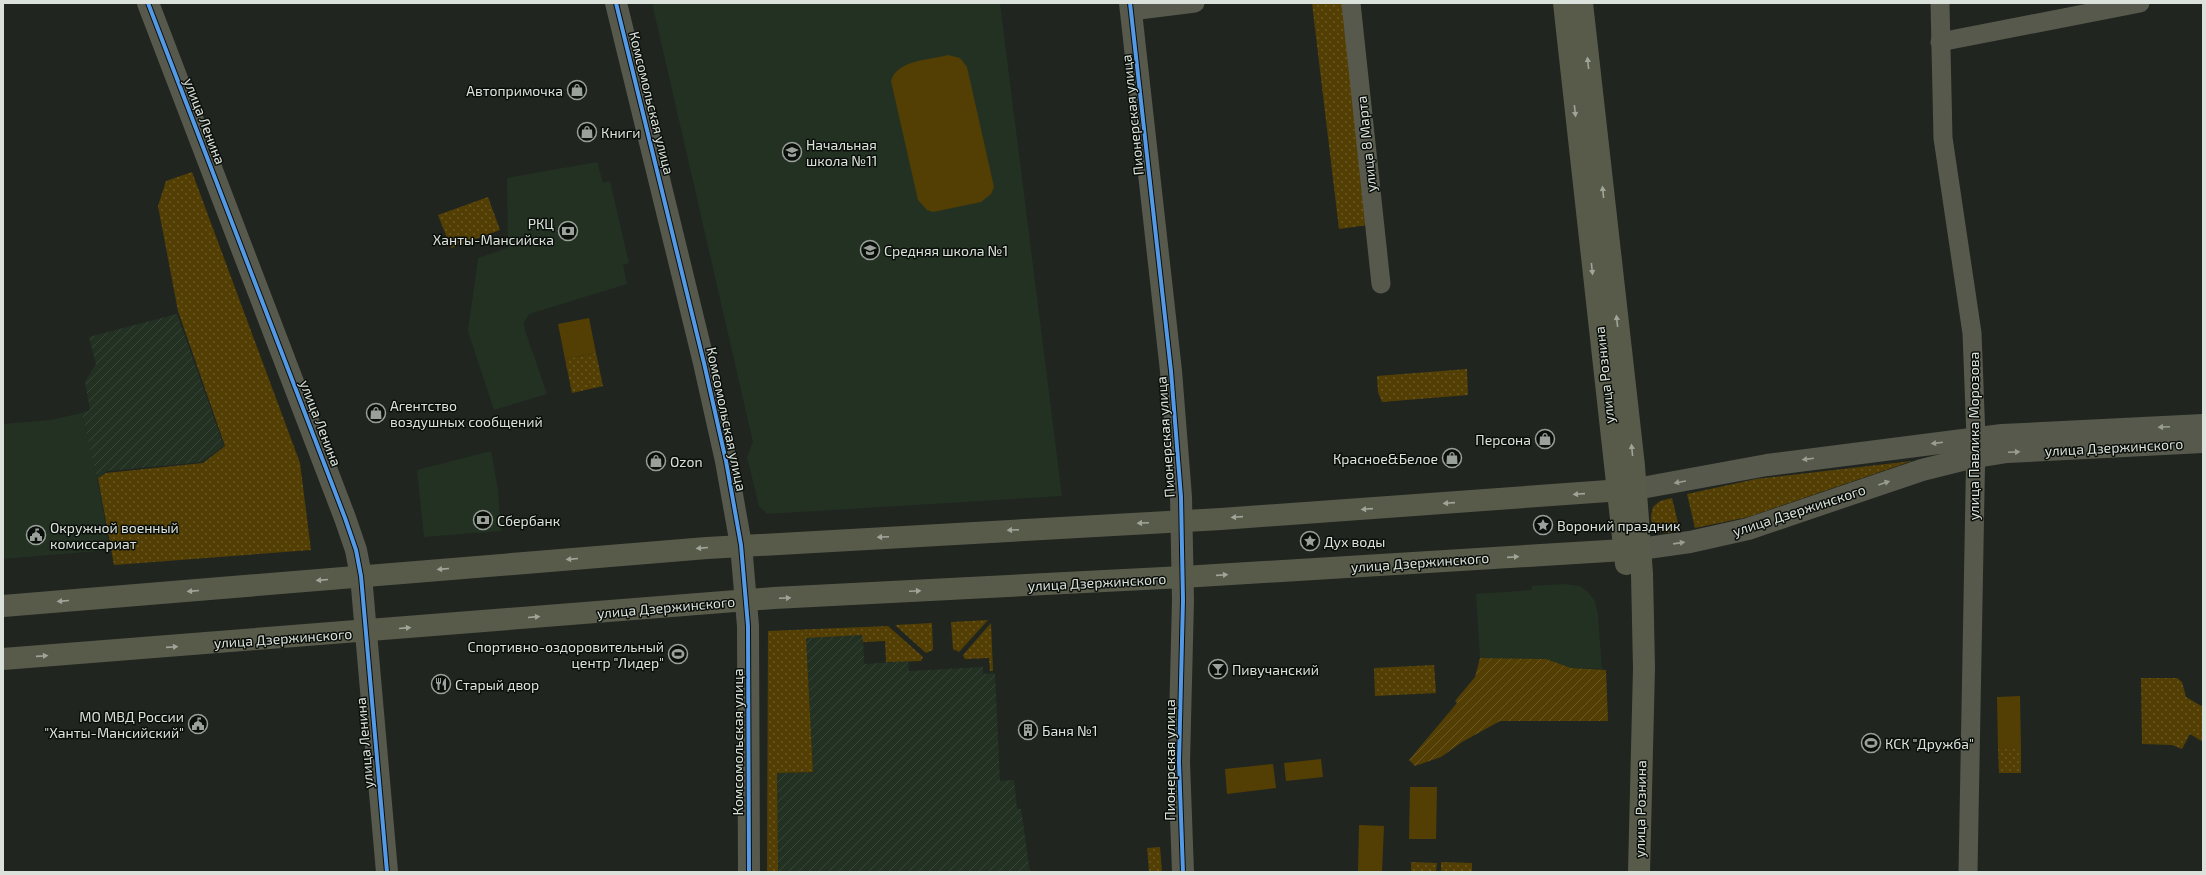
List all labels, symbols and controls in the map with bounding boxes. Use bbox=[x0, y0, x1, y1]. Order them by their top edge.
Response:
street label: Комсомольская улица bbox=[626, 30, 678, 176]
street label: Пионерская улица bbox=[1117, 54, 1147, 176]
one-way arrow bbox=[1585, 57, 1592, 69]
street label: улица Ленина bbox=[181, 75, 229, 167]
shop icon: Автопримочка bbox=[566, 79, 588, 101]
place label: Автопримочка bbox=[466, 82, 563, 99]
street label: улица 8 Марта bbox=[1352, 95, 1380, 193]
one-way arrow bbox=[1572, 105, 1579, 117]
shop icon: Книги bbox=[576, 121, 598, 143]
place label: Книги bbox=[601, 124, 640, 141]
place label: Начальная школа №11 bbox=[806, 136, 877, 169]
school or university icon: Начальная школа №11 bbox=[781, 141, 803, 163]
one-way arrow bbox=[1600, 186, 1606, 198]
place label: РКЦ Ханты-Мансийска bbox=[433, 215, 554, 248]
bank icon: РКЦ Ханты-Мансийска bbox=[557, 220, 579, 242]
school or university icon: Средняя школа №1 bbox=[859, 239, 881, 261]
place label: Средняя школа №1 bbox=[884, 242, 1008, 259]
one-way arrow bbox=[1589, 263, 1596, 275]
one-way arrow bbox=[1614, 315, 1621, 327]
street label: улица Рознина bbox=[1590, 326, 1618, 424]
street label: Комсомольская улица bbox=[703, 345, 751, 493]
street label: улица Павлика Морозова bbox=[1965, 352, 1982, 520]
street label: Пионерская улица bbox=[1152, 376, 1178, 498]
street label: улица Ленина bbox=[297, 377, 345, 469]
place label: Агентство воздушных сообщений bbox=[390, 397, 543, 430]
shop icon: Агентство воздушных сообщений bbox=[365, 402, 387, 424]
one-way arrow bbox=[2158, 423, 2170, 430]
shop icon: Персона bbox=[1534, 428, 1556, 450]
place label: Персона bbox=[1475, 431, 1531, 448]
street label: улица Дзержинского bbox=[2044, 435, 2184, 459]
one-way arrow bbox=[1931, 440, 1943, 447]
one-way arrow bbox=[1629, 444, 1635, 456]
shop icon: Красное&Белое bbox=[1441, 447, 1463, 469]
one-way arrow bbox=[2008, 449, 2021, 455]
shop icon: Ozon bbox=[645, 450, 667, 472]
place label: Красное&Белое bbox=[1333, 450, 1438, 467]
place label: Ozon bbox=[670, 453, 703, 470]
one-way arrow bbox=[1802, 456, 1814, 462]
one-way arrow bbox=[1674, 480, 1686, 486]
street label: улица Дзержинского bbox=[1730, 480, 1868, 540]
one-way arrow bbox=[1878, 480, 1890, 486]
one-way arrow bbox=[1573, 491, 1585, 498]
one-way arrow bbox=[1443, 500, 1455, 507]
one-way arrow bbox=[1361, 505, 1373, 512]
bank icon: Сбербанк bbox=[472, 509, 494, 531]
place label: Сбербанк bbox=[497, 512, 561, 529]
one-way arrow bbox=[1231, 514, 1243, 521]
place icon: Вороний праздник bbox=[1532, 514, 1554, 536]
place label: Вороний праздник bbox=[1557, 517, 1681, 534]
place label: Окружной военный комиссариат bbox=[50, 519, 179, 552]
one-way arrow bbox=[1137, 519, 1149, 526]
public building icon: Окружной военный комиссариат bbox=[25, 524, 47, 546]
one-way arrow bbox=[1006, 527, 1019, 533]
place icon: Дух воды bbox=[1299, 530, 1321, 552]
place label: Дух воды bbox=[1324, 533, 1385, 550]
one-way arrow bbox=[876, 534, 889, 540]
one-way arrow bbox=[1673, 540, 1685, 546]
one-way arrow bbox=[696, 545, 708, 551]
street label: улица Дзержинского bbox=[1350, 549, 1490, 575]
one-way arrow bbox=[1507, 553, 1519, 560]
one-way arrow bbox=[566, 555, 578, 562]
one-way arrow bbox=[437, 566, 449, 573]
street label: улица Дзержинского bbox=[1027, 570, 1167, 594]
one-way arrow bbox=[1216, 571, 1228, 578]
one-way arrow bbox=[316, 576, 328, 583]
one-way arrow bbox=[187, 587, 199, 594]
one-way arrow bbox=[909, 588, 922, 594]
street label: улица Дзержинского bbox=[596, 592, 736, 622]
one-way arrow bbox=[779, 594, 791, 601]
one-way arrow bbox=[57, 598, 69, 605]
one-way arrow bbox=[528, 614, 540, 621]
street label: улица Дзержинского bbox=[213, 625, 353, 651]
one-way arrow bbox=[399, 625, 411, 631]
place label: Спортивно-оздоровительный центр "Лидер" bbox=[468, 638, 664, 671]
one-way arrow bbox=[166, 643, 178, 650]
sports icon: Спортивно-оздоровительный центр "Лидер" bbox=[667, 643, 689, 665]
one-way arrow bbox=[36, 653, 48, 660]
bar icon: Пивучанский bbox=[1207, 658, 1229, 680]
place label: Пивучанский bbox=[1232, 661, 1319, 678]
street label: Комсомольская улица bbox=[729, 669, 746, 815]
restaurant icon: Старый двор bbox=[430, 673, 452, 695]
place label: Старый двор bbox=[455, 676, 539, 693]
street label: улица Ленина bbox=[352, 697, 376, 789]
street label: Пионерская улица bbox=[1161, 699, 1178, 821]
place label: МО МВД России "Ханты-Мансийский" bbox=[44, 708, 184, 741]
public building icon: МО МВД России "Ханты-Мансийский" bbox=[187, 713, 209, 735]
building icon: Баня №1 bbox=[1017, 719, 1039, 741]
place label: Баня №1 bbox=[1042, 722, 1098, 739]
sports icon: КСК "Дружба" bbox=[1860, 732, 1882, 754]
place label: КСК "Дружба" bbox=[1885, 735, 1974, 752]
street label: улица Рознина bbox=[1631, 760, 1649, 858]

